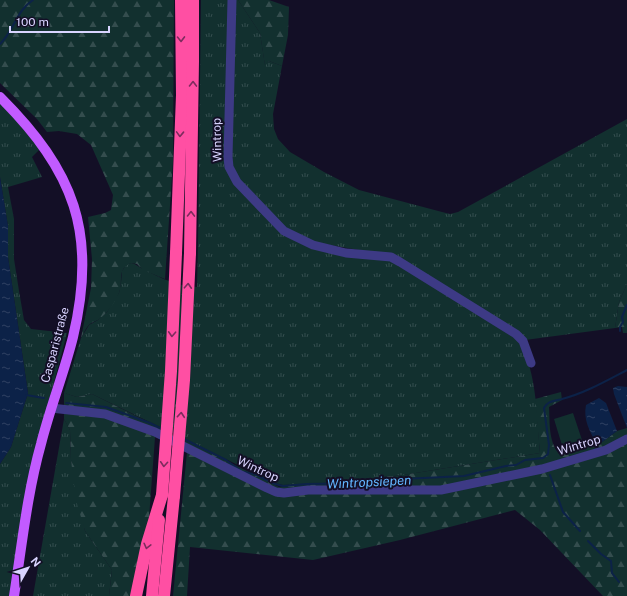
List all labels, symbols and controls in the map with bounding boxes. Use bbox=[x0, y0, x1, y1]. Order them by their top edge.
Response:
scale bar bbox=[10, 8, 109, 34]
text: 100 m bbox=[16, 15, 49, 29]
one-way arrow bbox=[177, 36, 185, 42]
one-way arrow bbox=[189, 81, 197, 87]
street label: Wintrop bbox=[210, 118, 224, 162]
one-way arrow bbox=[176, 131, 184, 137]
one-way arrow bbox=[186, 211, 195, 217]
one-way arrow bbox=[184, 282, 193, 289]
street label: Casparistraße bbox=[38, 305, 72, 384]
one-way arrow bbox=[168, 331, 177, 337]
one-way arrow bbox=[176, 412, 185, 418]
street label: Wintrop bbox=[556, 432, 602, 458]
street label: Wintrop bbox=[235, 453, 281, 485]
one-way arrow bbox=[159, 461, 168, 467]
water label: Wintropsiepen bbox=[326, 472, 412, 492]
one-way arrow bbox=[143, 542, 151, 549]
north arrow bbox=[8, 548, 48, 588]
text: N bbox=[28, 555, 43, 569]

